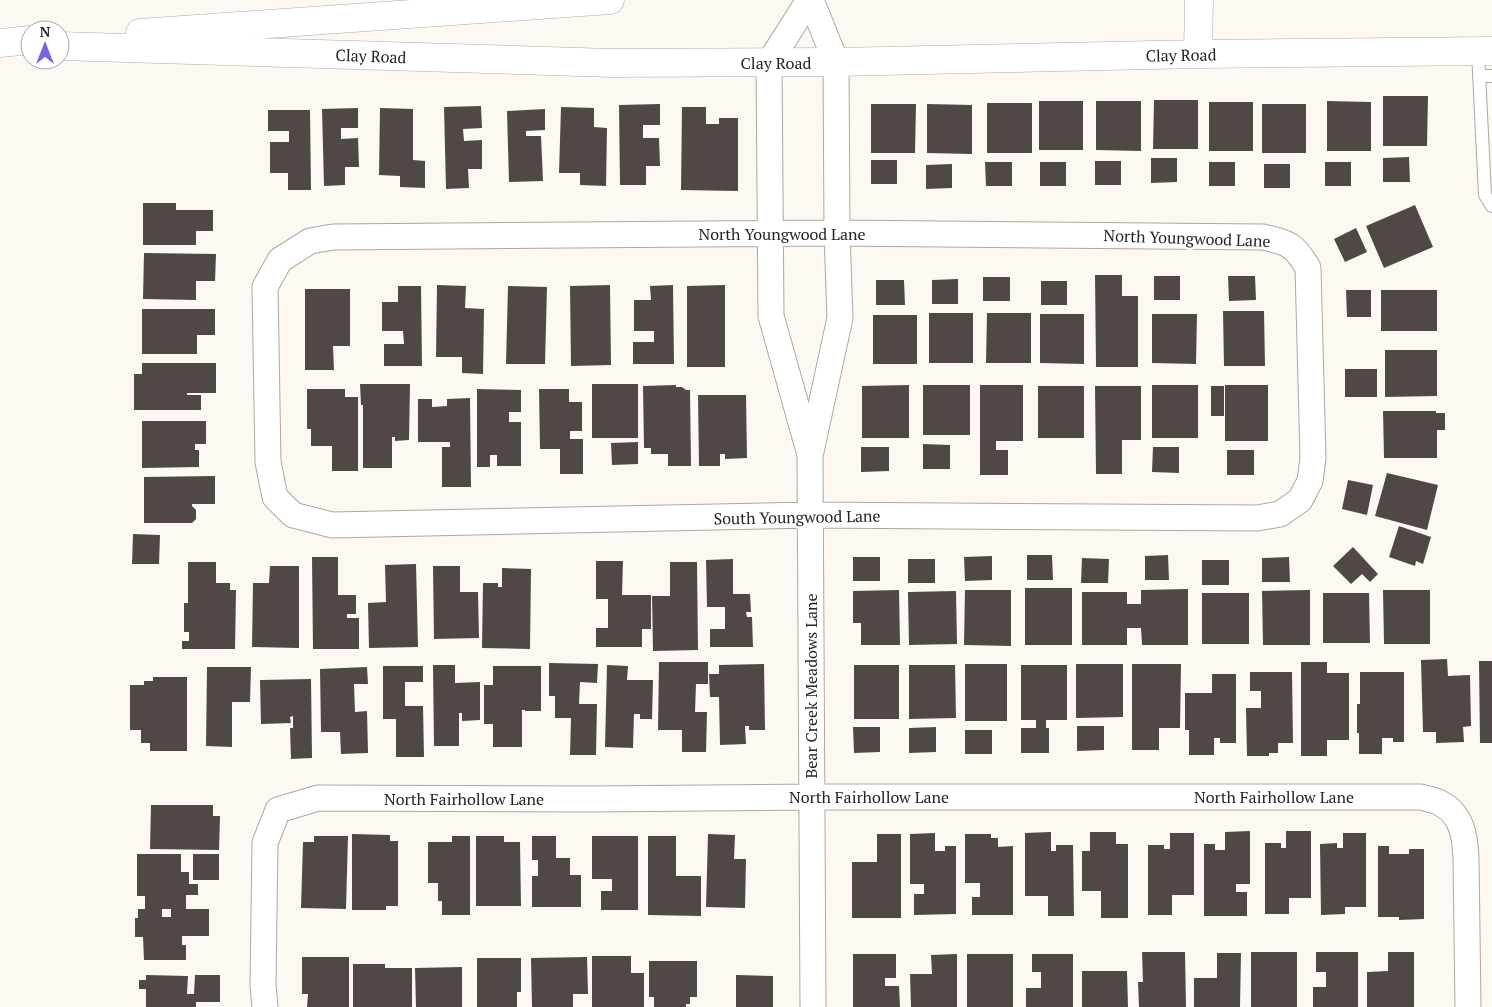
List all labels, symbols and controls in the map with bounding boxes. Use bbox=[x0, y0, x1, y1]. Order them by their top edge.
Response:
north arrow bbox=[20, 20, 70, 70]
text: N bbox=[40, 22, 51, 41]
street label: Clay Road bbox=[1145, 43, 1217, 67]
street label: Clay Road bbox=[335, 44, 407, 68]
street label: Clay Road bbox=[741, 52, 812, 74]
street label: North Youngwood Lane bbox=[698, 223, 866, 245]
street label: North Youngwood Lane bbox=[1103, 224, 1271, 252]
street label: South Youngwood Lane bbox=[713, 505, 881, 529]
street label: Bear Creek Meadows Lane bbox=[800, 593, 822, 779]
street label: North Fairhollow Lane bbox=[789, 786, 949, 808]
street label: North Fairhollow Lane bbox=[1194, 786, 1354, 808]
street label: North Fairhollow Lane bbox=[384, 788, 544, 810]

